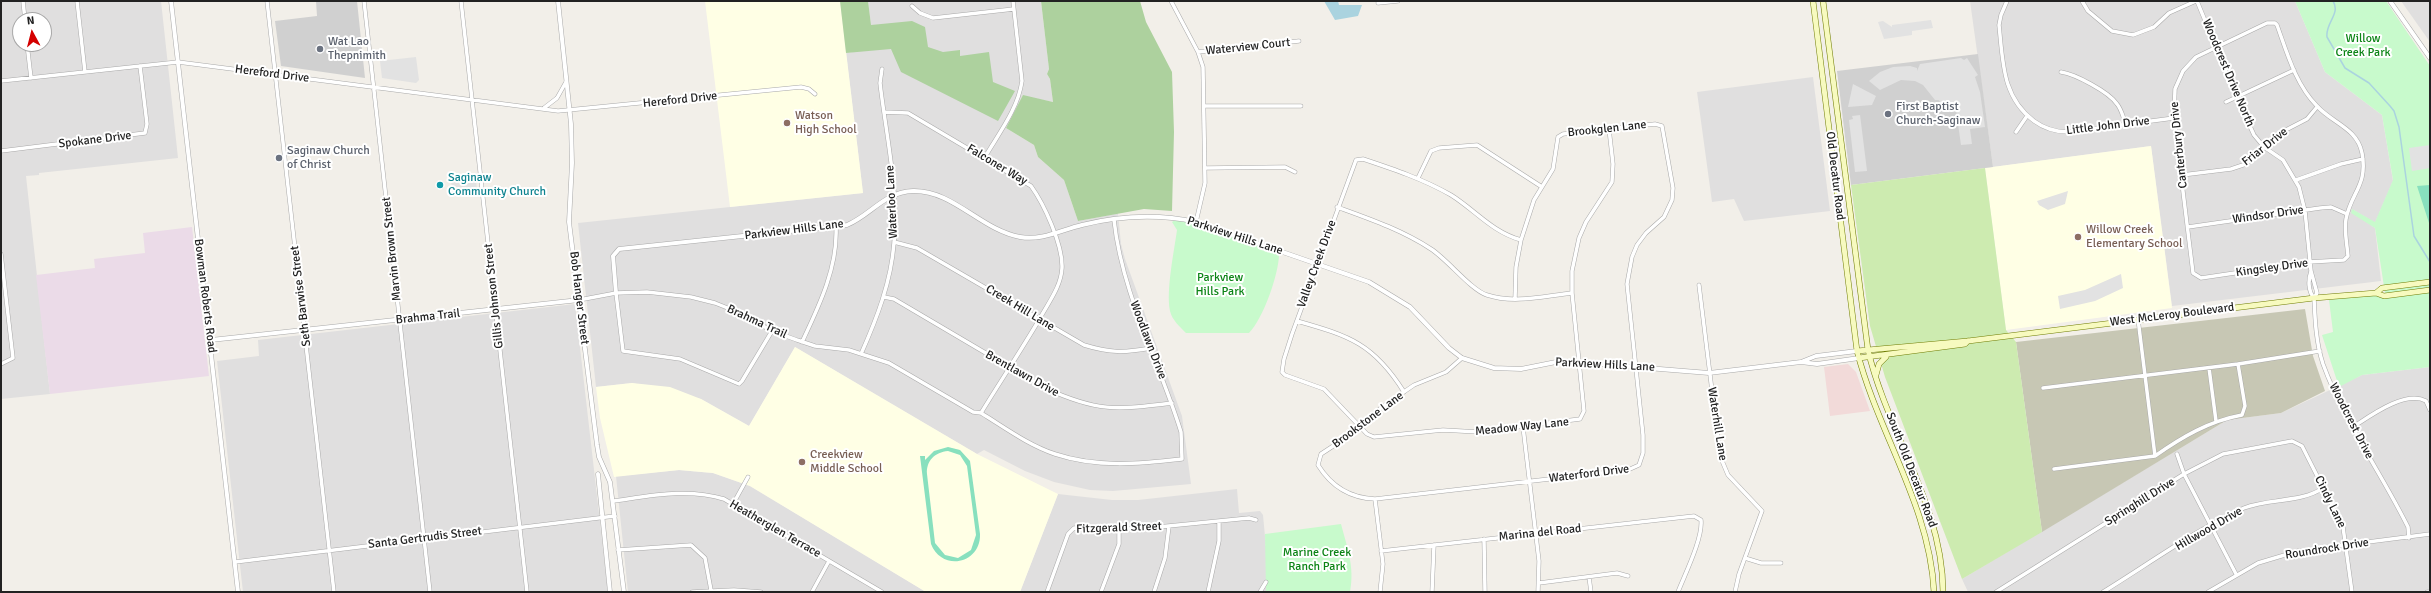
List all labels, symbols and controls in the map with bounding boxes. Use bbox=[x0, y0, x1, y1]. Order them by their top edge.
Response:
north arrow bbox=[12, 12, 52, 52]
text: N bbox=[26, 14, 35, 28]
street label: Woodcrest Drive North bbox=[2199, 17, 2257, 129]
park label: Willow Creek Park bbox=[2335, 32, 2391, 60]
place label: Wat Lao Thepnimith bbox=[328, 35, 386, 63]
street label: Waterview Court bbox=[1205, 35, 1291, 59]
marker: Wat Lao Thepnimith bbox=[315, 44, 325, 54]
street label: Hereford Drive bbox=[234, 62, 310, 86]
street label: Hereford Drive bbox=[642, 89, 718, 111]
place label: First Baptist Church-Saginaw bbox=[1896, 100, 1980, 128]
street label: Canterbury Drive bbox=[2167, 101, 2191, 189]
place label: Watson High School bbox=[795, 109, 857, 137]
marker: First Baptist Church-Saginaw bbox=[1883, 109, 1893, 119]
street label: Little John Drive bbox=[2066, 114, 2150, 138]
marker: Watson High School bbox=[782, 118, 792, 128]
street label: Brookglen Lane bbox=[1567, 118, 1647, 140]
street label: Friar Drive bbox=[2239, 125, 2291, 169]
street label: Spokane Drive bbox=[58, 128, 132, 152]
street label: Old Decatur Road bbox=[1822, 131, 1848, 221]
street label: Falconer Way bbox=[964, 141, 1030, 189]
place label: Saginaw Church of Christ bbox=[287, 144, 370, 172]
marker: Saginaw Church of Christ bbox=[274, 153, 284, 163]
street label: Waterloo Lane bbox=[883, 165, 901, 239]
place label: Saginaw Community Church bbox=[448, 171, 546, 199]
marker: Saginaw Community Church bbox=[435, 180, 445, 190]
street label: Marvin Brown Street bbox=[379, 196, 405, 302]
street label: Windsor Drive bbox=[2231, 203, 2305, 227]
street label: Parkview Hills Lane bbox=[1185, 214, 1285, 258]
street label: Parkview Hills Lane bbox=[744, 217, 844, 243]
street label: Valley Creek Drive bbox=[1294, 218, 1340, 310]
place label: Willow Creek Elementary School bbox=[2086, 223, 2182, 251]
marker: Willow Creek Elementary School bbox=[2073, 232, 2083, 242]
street label: Bowman Roberts Road bbox=[191, 238, 219, 354]
street label: Gillis Johnson Street bbox=[481, 243, 507, 349]
street label: Seth Barwise Street bbox=[288, 245, 314, 347]
street label: Bob Hanger Street bbox=[566, 251, 592, 345]
street label: Kingsley Drive bbox=[2235, 256, 2309, 280]
park label: Parkview Hills Park bbox=[1195, 271, 1245, 299]
street label: Creek Hill Lane bbox=[983, 282, 1057, 334]
street label: Woodlawn Drive bbox=[1126, 299, 1170, 381]
street label: West McLeroy Boulevard bbox=[2109, 300, 2235, 330]
street label: Brahma Trail bbox=[725, 302, 789, 342]
street label: Brahma Trail bbox=[395, 306, 461, 328]
street label: Brentlawn Drive bbox=[983, 348, 1061, 400]
street label: Parkview Hills Lane bbox=[1555, 355, 1655, 375]
street label: Woodcrest Drive bbox=[2326, 381, 2376, 461]
street label: Waterhill Lane bbox=[1704, 386, 1730, 462]
street label: Brookstone Lane bbox=[1330, 389, 1406, 451]
street label: South Old Decatur Road bbox=[1882, 410, 1940, 530]
street label: Meadow Way Lane bbox=[1474, 415, 1570, 439]
place label: Creekview Middle School bbox=[810, 448, 883, 476]
marker: Creekview Middle School bbox=[797, 457, 807, 467]
street label: Waterford Drive bbox=[1548, 462, 1630, 486]
street label: Cindy Lane bbox=[2311, 473, 2349, 531]
street label: Springhill Drive bbox=[2102, 475, 2178, 529]
street label: Heatherglen Terrace bbox=[727, 497, 823, 561]
street label: Hillwood Drive bbox=[2173, 504, 2245, 554]
street label: Fitzgerald Street bbox=[1076, 519, 1162, 537]
street label: Marina del Road bbox=[1498, 521, 1582, 545]
street label: Santa Gertrudis Street bbox=[367, 524, 483, 552]
street label: Roundrock Drive bbox=[2284, 535, 2370, 563]
park label: Marine Creek Ranch Park bbox=[1283, 546, 1351, 574]

